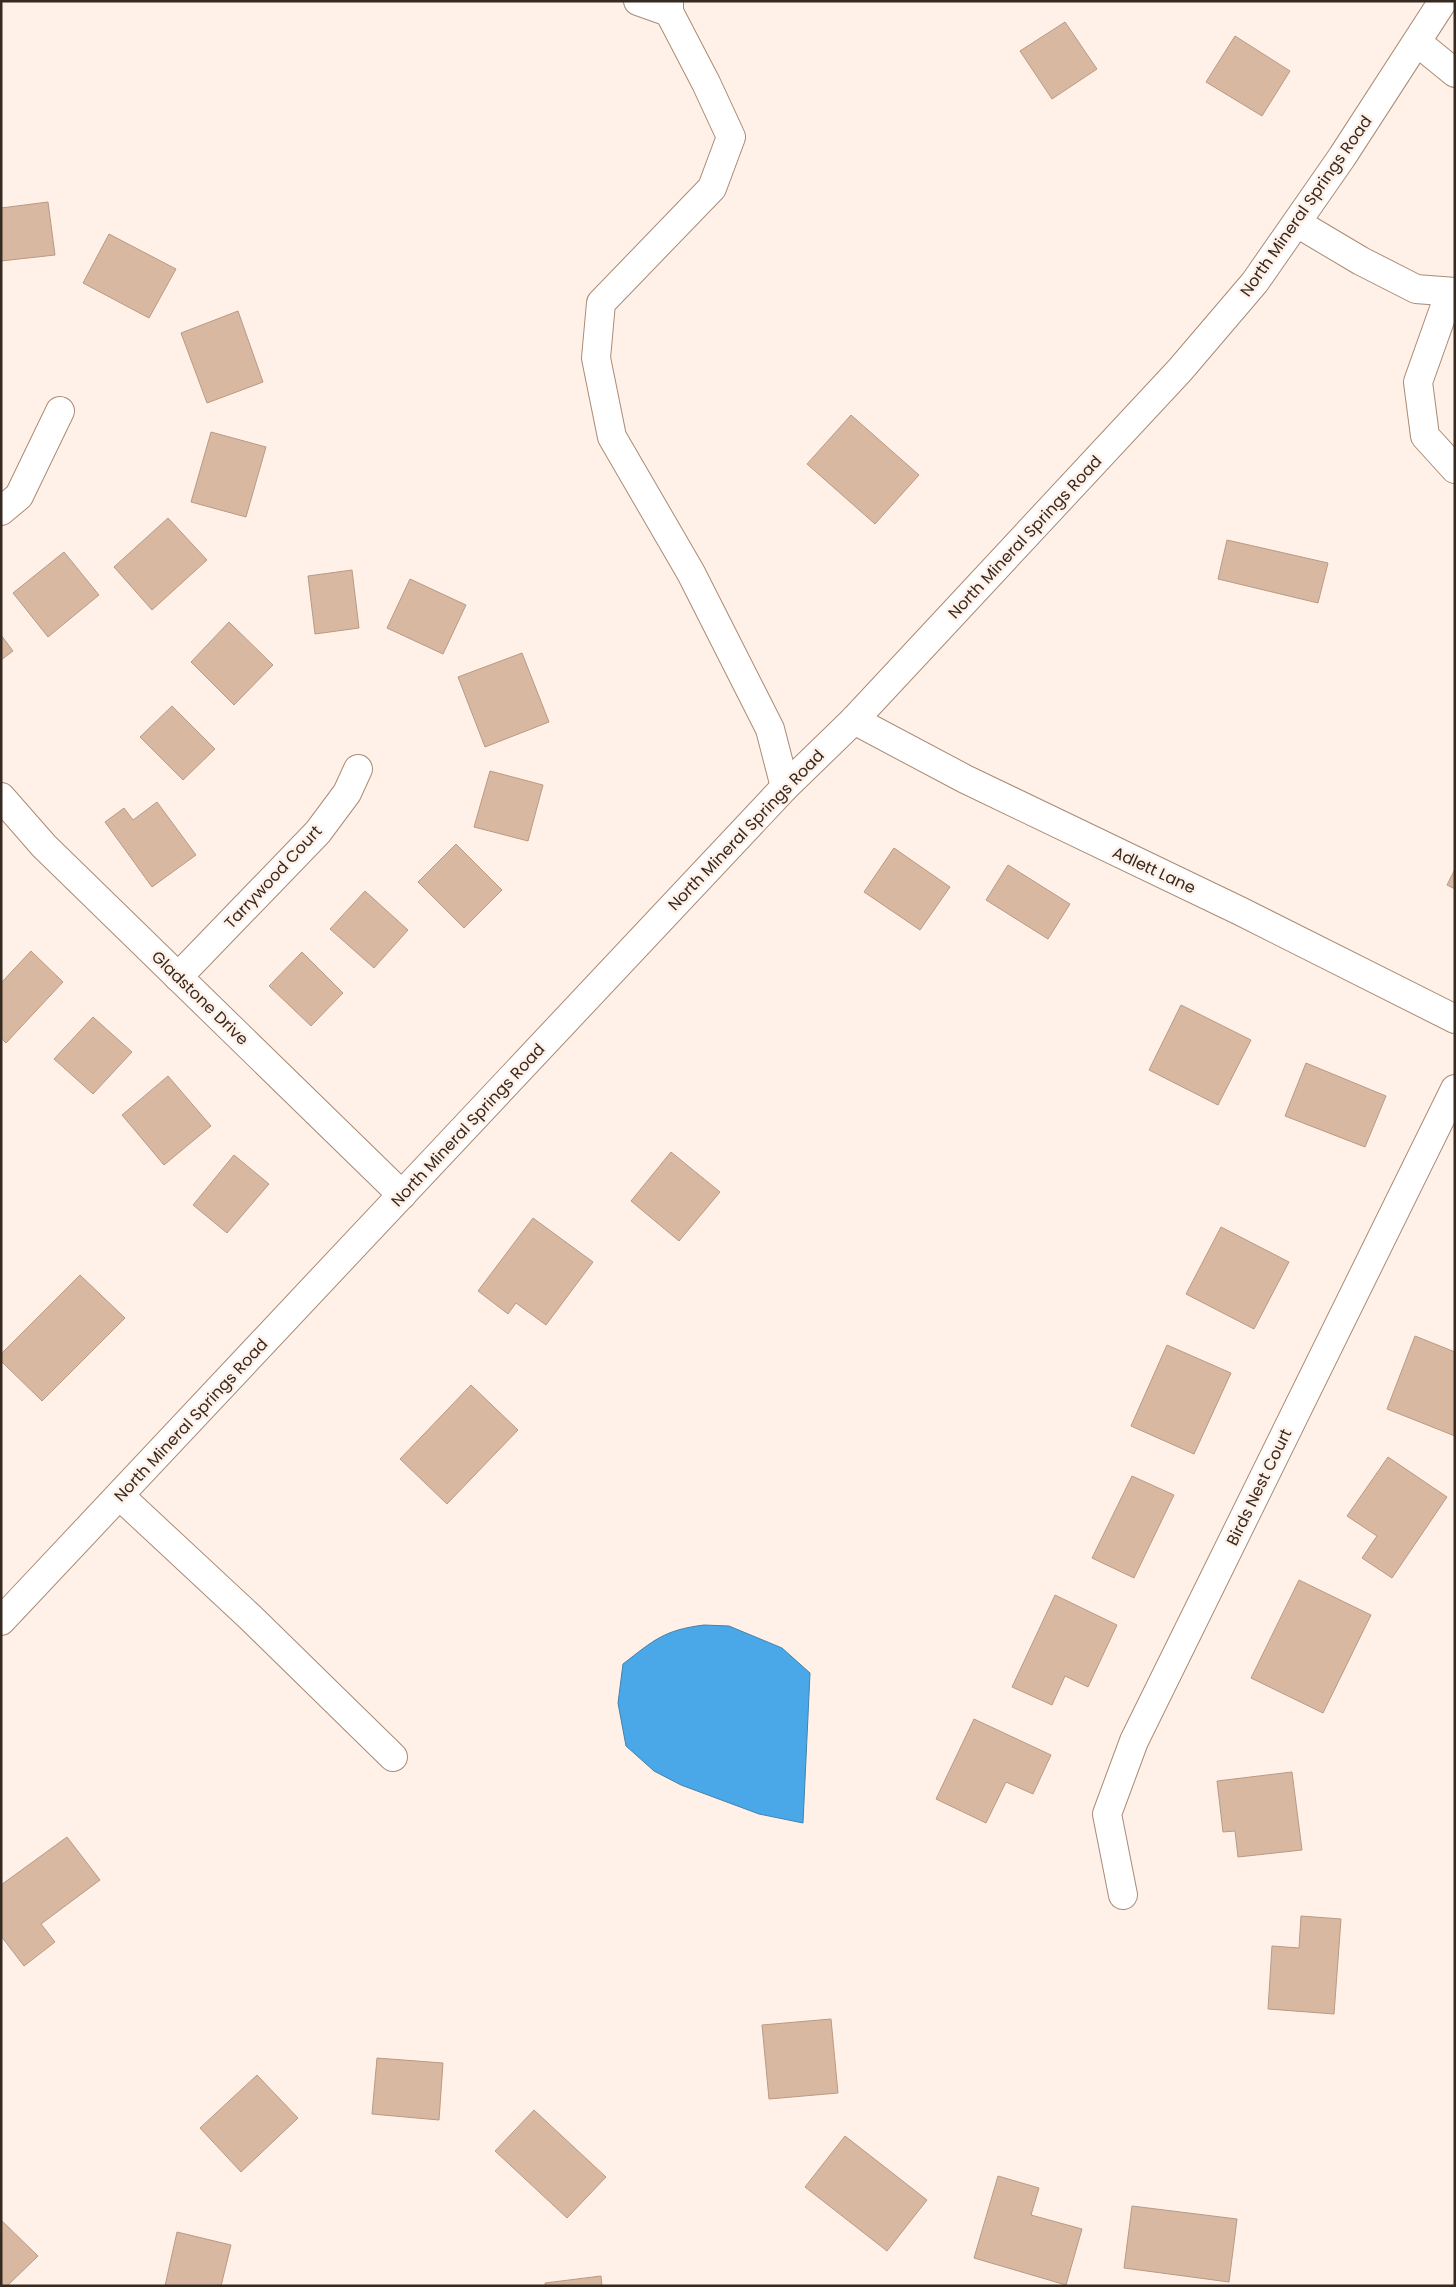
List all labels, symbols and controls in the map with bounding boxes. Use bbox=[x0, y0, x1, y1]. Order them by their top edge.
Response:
street label: North Mineral Springs Road bbox=[1235, 111, 1377, 301]
street label: North Mineral Springs Road bbox=[943, 450, 1107, 624]
street label: North Mineral Springs Road bbox=[663, 744, 829, 916]
street label: Tarrywood Court bbox=[219, 820, 327, 934]
street label: Adlett Lane bbox=[1109, 841, 1199, 899]
street label: Gladstone Drive bbox=[146, 946, 254, 1050]
street label: North Mineral Springs Road bbox=[386, 1038, 550, 1212]
street label: North Mineral Springs Road bbox=[109, 1333, 273, 1507]
street label: Birds Nest Court bbox=[1221, 1425, 1297, 1549]

